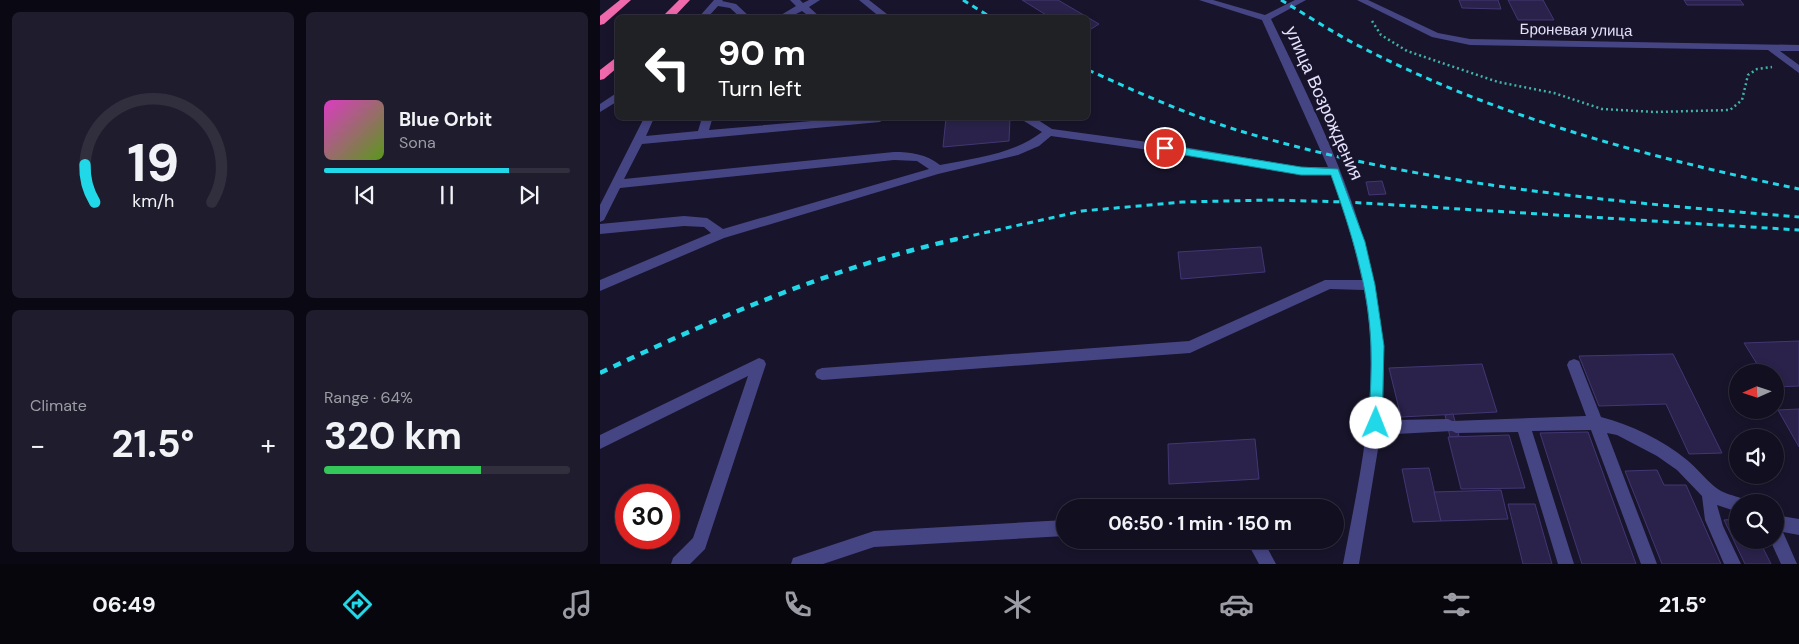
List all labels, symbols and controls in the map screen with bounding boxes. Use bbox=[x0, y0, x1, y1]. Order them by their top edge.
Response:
street label: Броневая улица bbox=[1520, 19, 1633, 41]
street label: улица Возрождения bbox=[1279, 22, 1369, 184]
text: 90 m bbox=[718, 30, 806, 76]
icon: left bbox=[635, 35, 700, 100]
text: Turn left bbox=[718, 74, 802, 103]
text: Blue Orbit bbox=[399, 107, 492, 132]
pin bbox=[1144, 127, 1186, 169]
text: 19 bbox=[127, 129, 179, 197]
text: Sona bbox=[399, 132, 436, 153]
icon: arrive bbox=[1151, 134, 1179, 162]
icon: previous bbox=[351, 181, 379, 209]
icon: pause bbox=[433, 181, 461, 209]
icon: next bbox=[515, 181, 543, 209]
text: km/h bbox=[132, 189, 174, 213]
north arrow bbox=[1729, 364, 1784, 419]
map controls bbox=[1729, 364, 1784, 549]
text: Range · 64% bbox=[324, 387, 413, 408]
text: Climate bbox=[30, 395, 87, 416]
position arrow bbox=[1349, 396, 1401, 448]
text: 320 km bbox=[324, 411, 462, 461]
text: 21.5° bbox=[112, 419, 194, 469]
text: − bbox=[30, 427, 45, 464]
text: + bbox=[261, 427, 276, 464]
button: sound bbox=[1729, 429, 1784, 484]
speed limit sign: 30 bbox=[615, 484, 680, 549]
button: search bbox=[1729, 494, 1784, 549]
text: 06:50 · 1 min · 150 m bbox=[1108, 511, 1292, 536]
icon: directions bbox=[340, 587, 375, 622]
icon: music bbox=[560, 587, 595, 622]
icon: phone bbox=[780, 587, 815, 622]
icon: climate bbox=[1000, 587, 1035, 622]
icon: car bbox=[1219, 587, 1254, 622]
icon: filters bbox=[1439, 587, 1474, 622]
text: 06:49 bbox=[92, 590, 156, 619]
text: 21.5° bbox=[1659, 590, 1707, 619]

